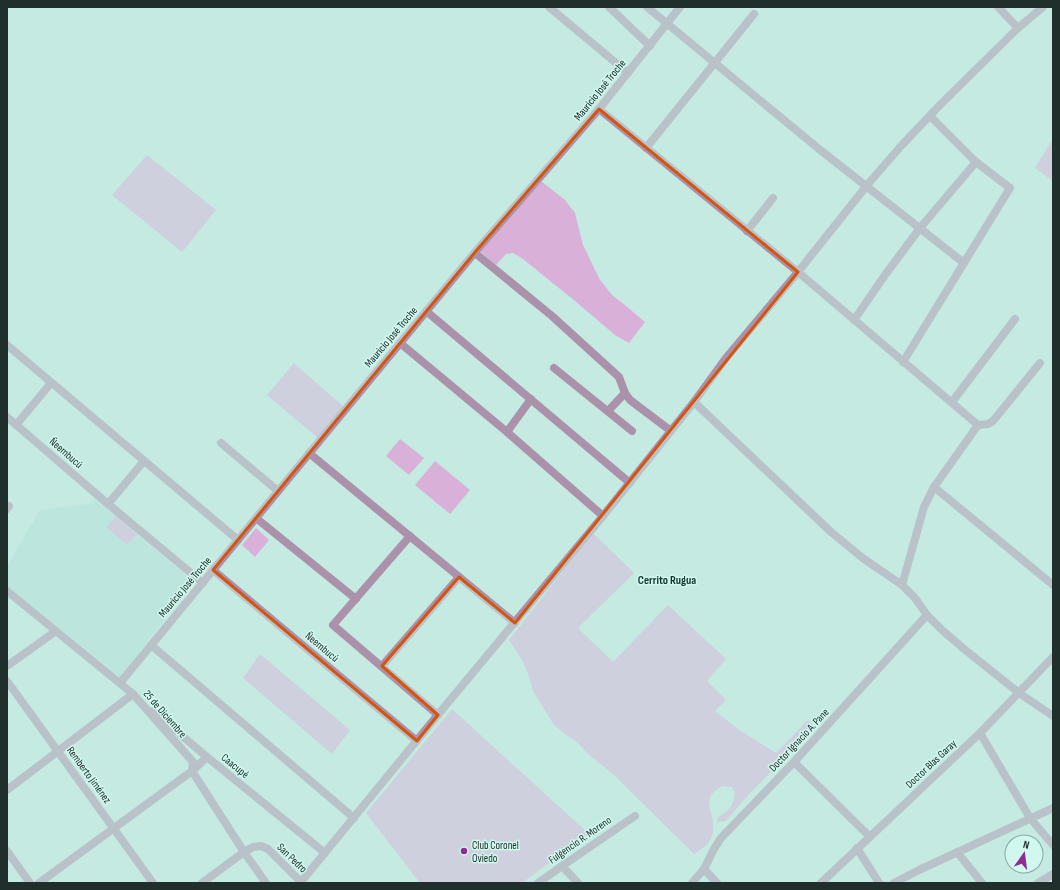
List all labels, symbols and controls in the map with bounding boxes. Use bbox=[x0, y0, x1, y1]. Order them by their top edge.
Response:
street label: Mauricio José Troche bbox=[571, 57, 629, 123]
street label: Mauricio José Troche bbox=[362, 304, 420, 370]
street label: Ñeembucú bbox=[47, 434, 86, 471]
street label: Mauricio José Troche bbox=[156, 554, 214, 620]
district label: Cerrito Rugua bbox=[638, 573, 696, 588]
street label: Ñeembucú bbox=[303, 628, 342, 665]
street label: 25 de Diciembre bbox=[141, 688, 189, 740]
street label: Doctor Ignacio A. Pane bbox=[766, 706, 832, 774]
street label: Doctor Blas Garay bbox=[903, 737, 960, 791]
street label: Remberto Jiménez bbox=[64, 744, 114, 806]
street label: Caacupé bbox=[219, 751, 251, 781]
street label: Fulgencio R. Moreno bbox=[546, 813, 614, 866]
north arrow bbox=[1004, 834, 1044, 874]
text: N bbox=[1022, 838, 1031, 852]
place label: Club Coronel Oviedo bbox=[472, 839, 519, 865]
street label: San Pedro bbox=[274, 841, 310, 876]
marker: Club Coronel Oviedo bbox=[459, 846, 469, 856]

